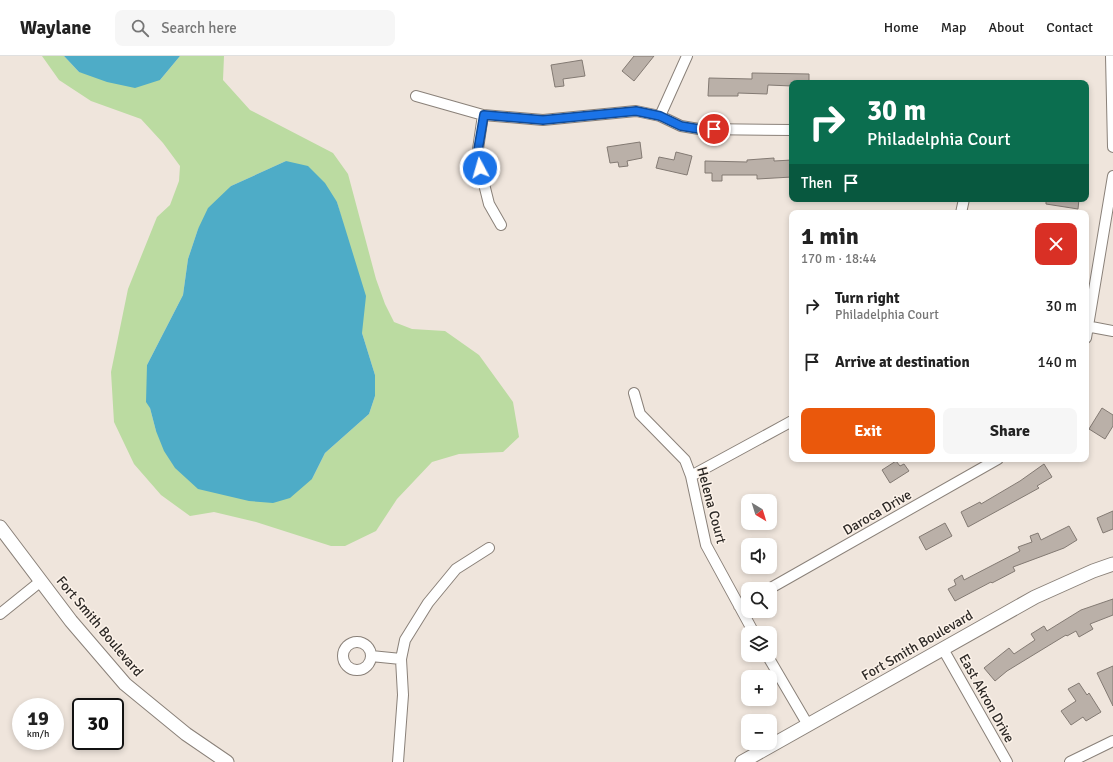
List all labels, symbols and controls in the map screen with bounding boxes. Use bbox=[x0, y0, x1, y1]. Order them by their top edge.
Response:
search box bbox=[115, 10, 395, 46]
text: Waylane bbox=[20, 16, 91, 40]
icon: search bbox=[129, 17, 151, 39]
text: Search here bbox=[161, 19, 237, 37]
text: Home bbox=[884, 19, 919, 36]
text: Map bbox=[941, 19, 966, 36]
text: About bbox=[988, 19, 1024, 36]
text: Contact bbox=[1046, 19, 1093, 36]
text: 30 m bbox=[867, 94, 926, 128]
icon: right bbox=[801, 96, 853, 148]
pin bbox=[697, 112, 731, 146]
icon: arrive bbox=[703, 118, 725, 140]
text: Philadelphia Court bbox=[867, 128, 1011, 150]
position arrow bbox=[459, 147, 501, 189]
icon: arrive bbox=[840, 172, 862, 194]
text: Then bbox=[801, 174, 832, 192]
text: 1 min bbox=[801, 221, 859, 251]
button: close bbox=[1035, 223, 1077, 265]
text: 170 m · 18:44 bbox=[801, 251, 877, 267]
text: Turn right bbox=[835, 289, 900, 307]
icon: right bbox=[801, 295, 823, 317]
text: 30 m bbox=[1046, 297, 1077, 315]
text: Philadelphia Court bbox=[835, 307, 939, 323]
icon: arrive bbox=[801, 351, 823, 373]
text: Arrive at destination bbox=[835, 353, 970, 371]
text: 140 m bbox=[1037, 353, 1077, 371]
button: Exit bbox=[801, 408, 935, 454]
button: Share bbox=[943, 408, 1077, 454]
street label: Helena Court bbox=[693, 465, 730, 546]
street label: Daroca Drive bbox=[840, 486, 915, 539]
north arrow bbox=[741, 494, 777, 530]
map controls bbox=[741, 494, 777, 750]
button: sound bbox=[741, 538, 777, 574]
street label: Fort Smith Boulevard bbox=[53, 573, 147, 680]
button: search bbox=[741, 582, 777, 618]
street label: Fort Smith Boulevard bbox=[858, 607, 976, 684]
button: layers bbox=[741, 626, 777, 662]
street label: East Akron Drive bbox=[955, 651, 1018, 746]
button: + bbox=[741, 670, 777, 706]
speed limit sign: 30 bbox=[72, 698, 124, 750]
text: 19 bbox=[27, 706, 49, 731]
button: − bbox=[741, 714, 777, 750]
text: km/h bbox=[27, 728, 49, 740]

